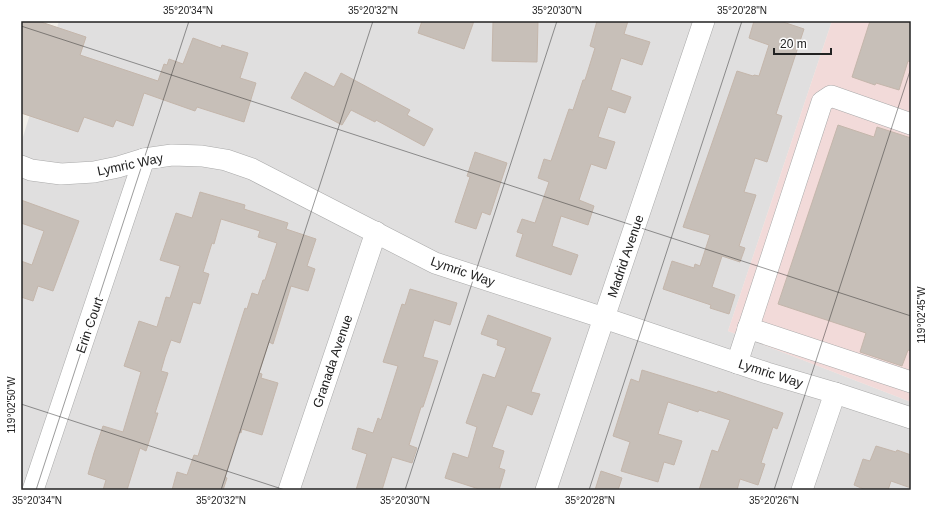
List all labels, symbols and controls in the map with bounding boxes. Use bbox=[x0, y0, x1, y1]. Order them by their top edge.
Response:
text: 35°20'34"N bbox=[163, 5, 213, 16]
text: 35°20'32"N bbox=[348, 5, 398, 16]
text: 35°20'30"N bbox=[532, 5, 582, 16]
text: 35°20'28"N bbox=[717, 5, 767, 16]
scale bar bbox=[774, 30, 831, 56]
text: 20 m bbox=[780, 37, 807, 51]
street label: Lymric Way bbox=[96, 150, 165, 179]
street label: Madrid Avenue bbox=[604, 213, 647, 299]
street label: Lymric Way bbox=[429, 253, 497, 290]
text: 119°02'45"W bbox=[916, 286, 927, 344]
street label: Erin Court bbox=[73, 295, 106, 355]
street label: Granada Avenue bbox=[310, 313, 355, 410]
street label: Lymric Way bbox=[737, 356, 805, 391]
text: 119°02'50"W bbox=[6, 376, 17, 434]
text: 35°20'34"N bbox=[12, 495, 62, 506]
text: 35°20'32"N bbox=[196, 495, 246, 506]
text: 35°20'30"N bbox=[380, 495, 430, 506]
text: 35°20'28"N bbox=[565, 495, 615, 506]
text: 35°20'26"N bbox=[749, 495, 799, 506]

